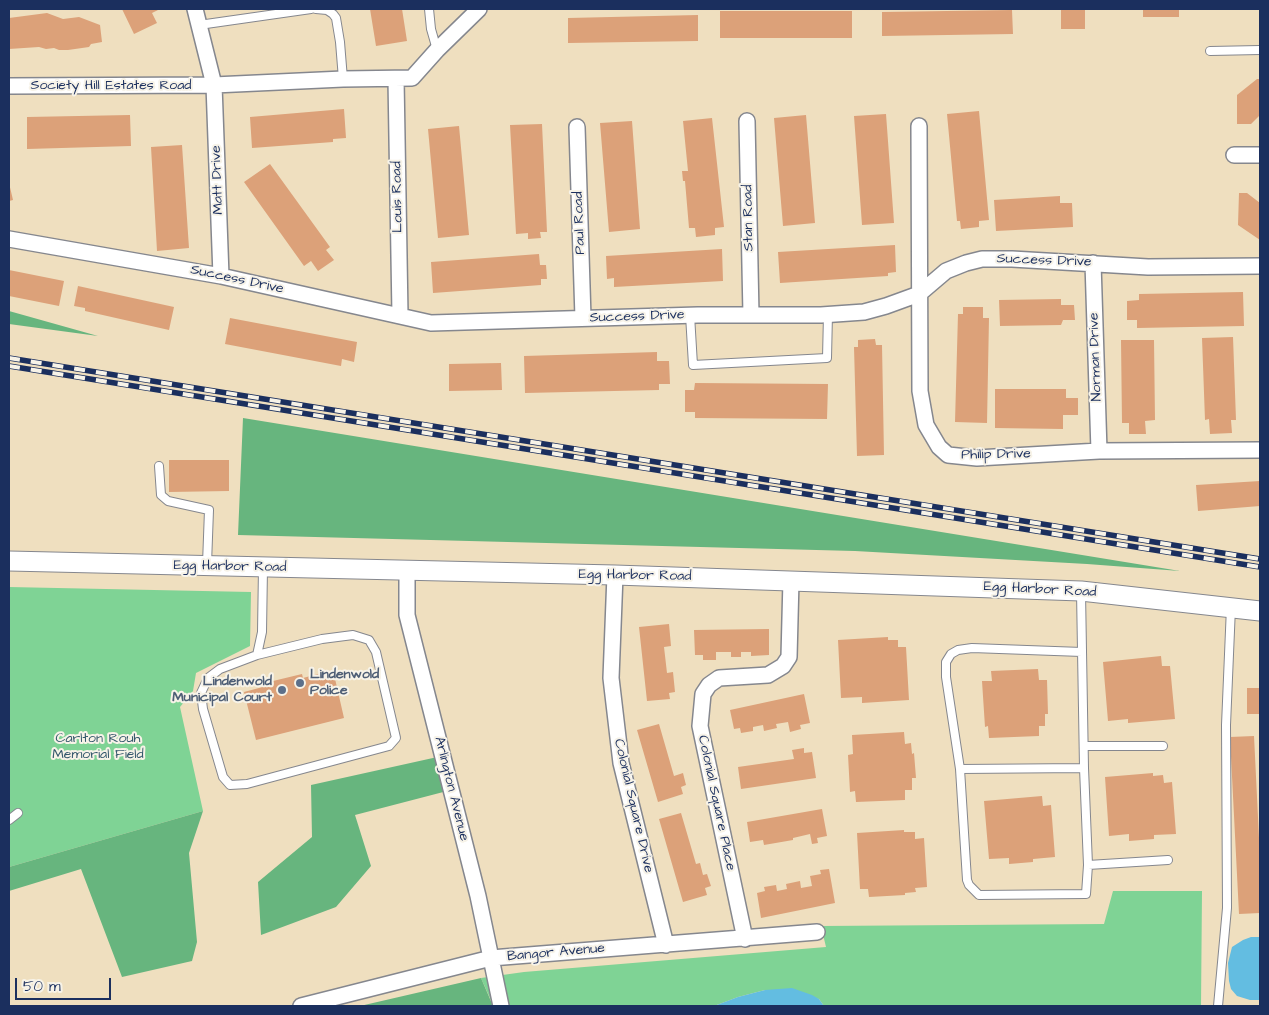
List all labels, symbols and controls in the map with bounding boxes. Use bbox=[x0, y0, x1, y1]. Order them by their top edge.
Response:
street label: Society Hill Estates Road bbox=[30, 78, 192, 94]
street label: Matt Drive bbox=[208, 145, 228, 215]
street label: Louis Road bbox=[389, 161, 407, 233]
street label: Stan Road bbox=[740, 185, 758, 251]
street label: Paul Road bbox=[571, 191, 589, 255]
street label: Success Drive bbox=[996, 251, 1092, 271]
street label: Success Drive bbox=[189, 262, 285, 298]
street label: Success Drive bbox=[589, 307, 685, 327]
street label: Norman Drive bbox=[1086, 312, 1106, 402]
street label: Philip Drive bbox=[961, 446, 1031, 464]
street label: Egg Harbor Road bbox=[173, 558, 287, 576]
street label: Egg Harbor Road bbox=[578, 567, 692, 585]
street label: Egg Harbor Road bbox=[983, 579, 1097, 601]
place label: Lindenwold Police bbox=[310, 667, 379, 700]
place label: Lindenwold Municipal Court bbox=[172, 674, 272, 706]
marker: Lindenwold Police bbox=[294, 677, 306, 689]
marker: Lindenwold Municipal Court bbox=[276, 684, 288, 696]
park label: Carlton Rouh Memorial Field bbox=[52, 731, 144, 764]
street label: Colonial Square Place bbox=[693, 734, 739, 872]
street label: Arlington Avenue bbox=[430, 735, 472, 843]
street label: Colonial Square Drive bbox=[609, 737, 657, 875]
street label: Bangor Avenue bbox=[506, 940, 606, 966]
scale bar bbox=[18, 968, 114, 1000]
text: 50 m bbox=[23, 976, 61, 997]

